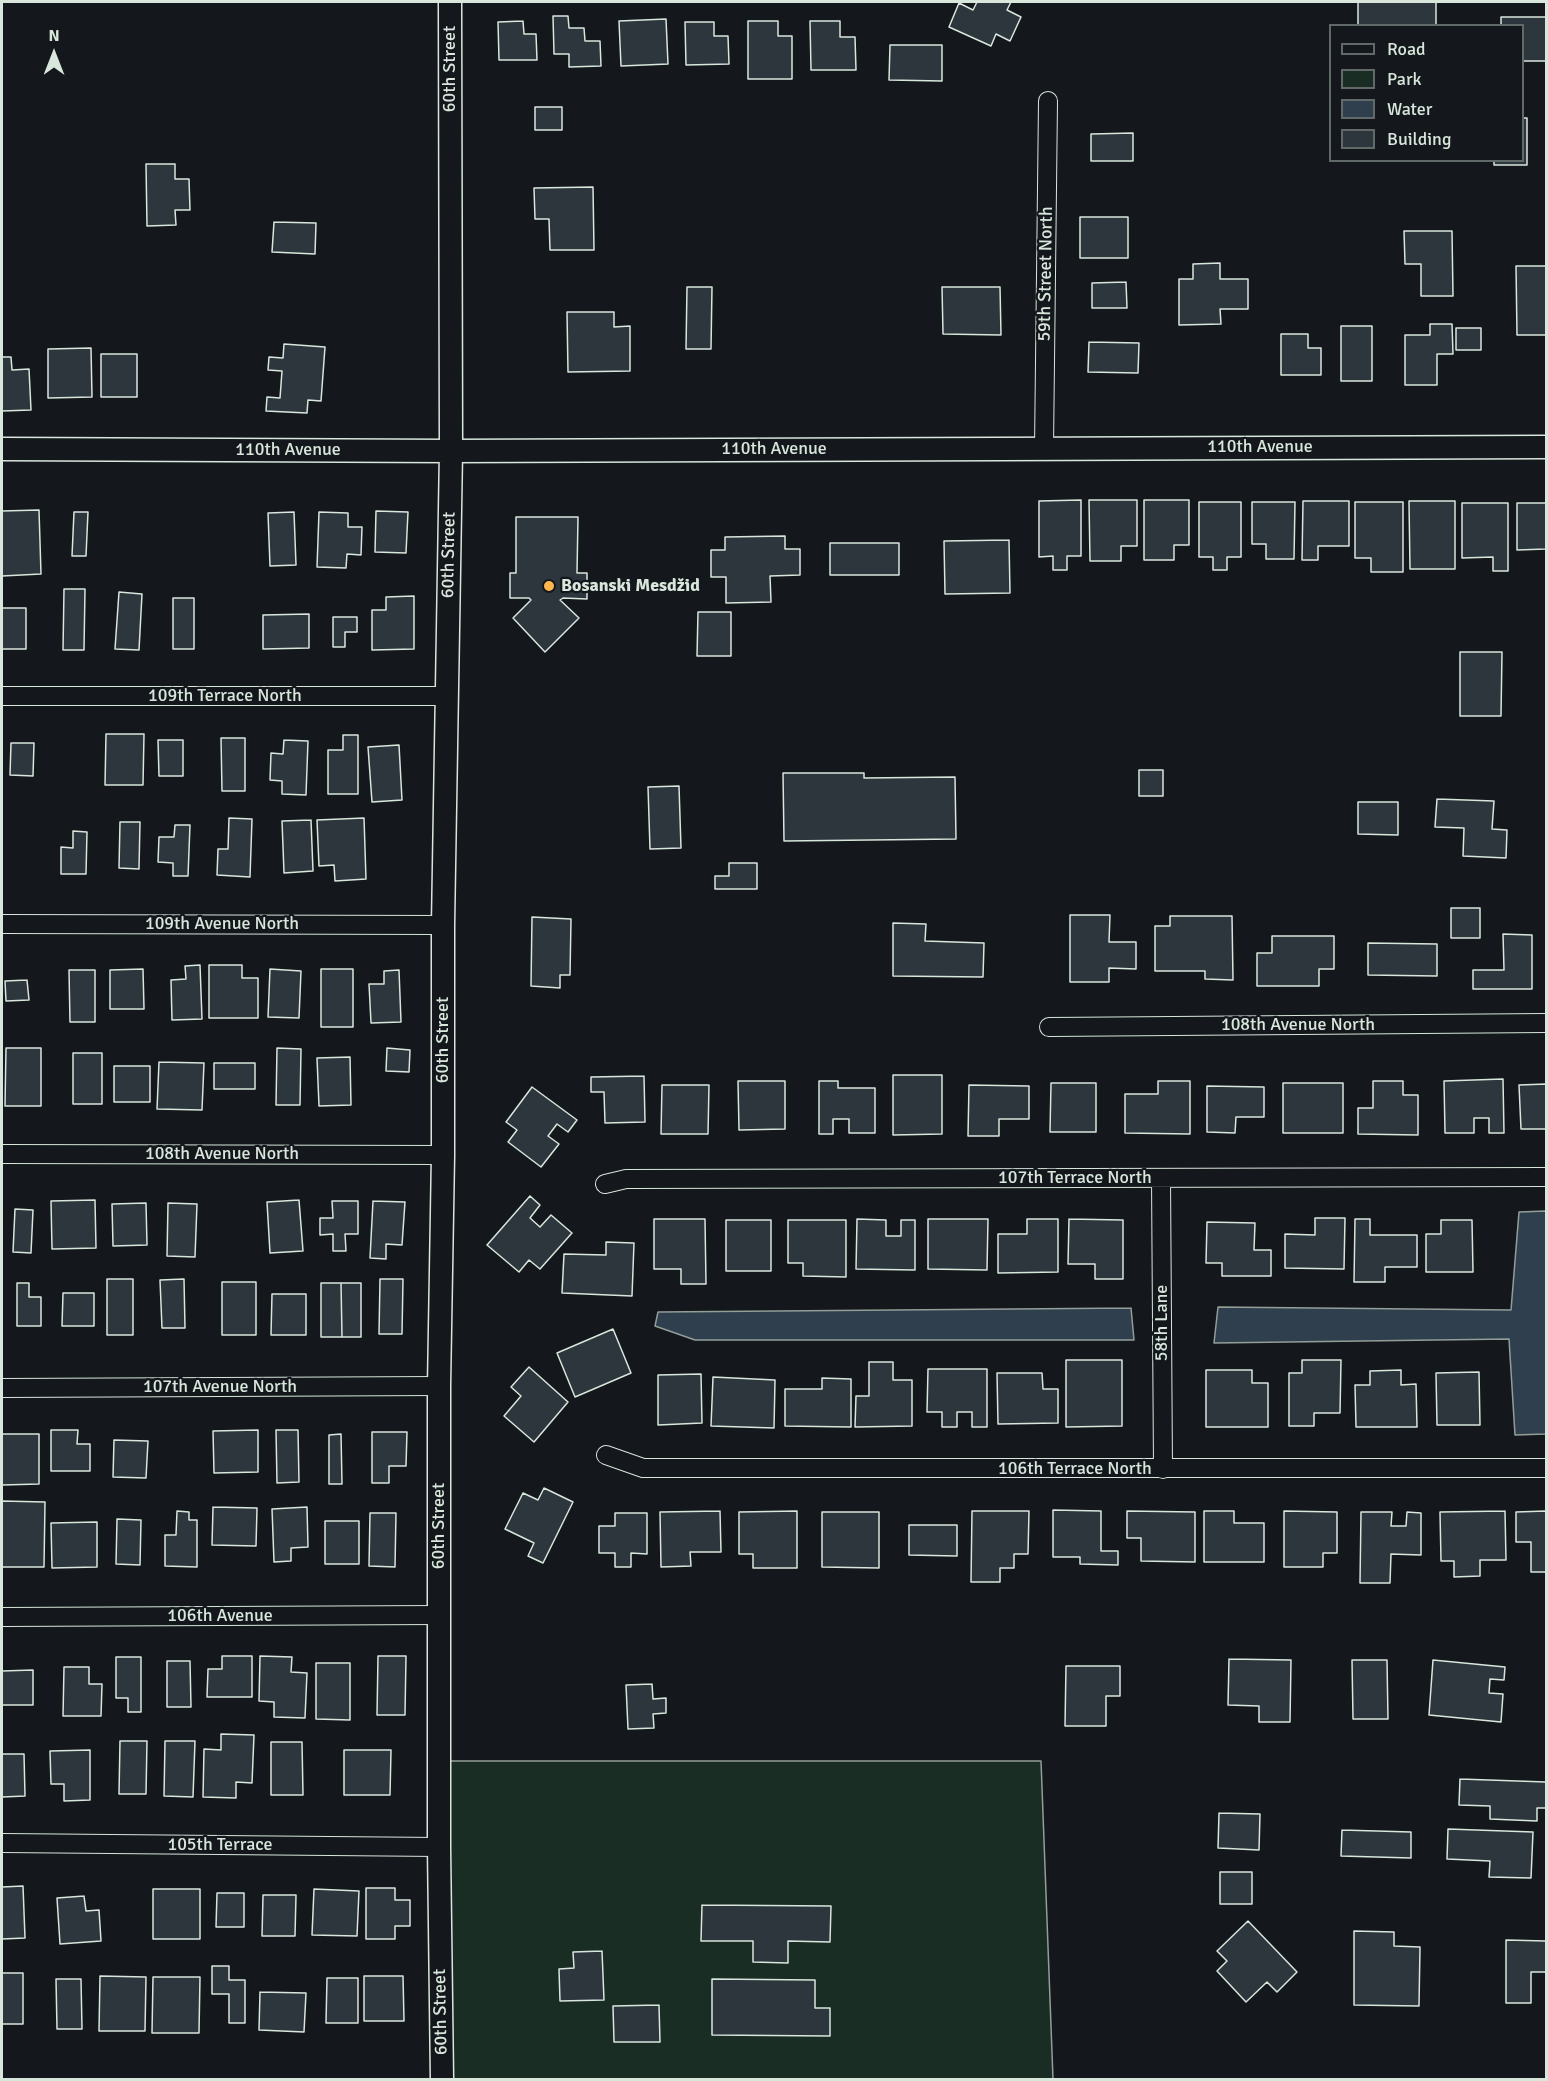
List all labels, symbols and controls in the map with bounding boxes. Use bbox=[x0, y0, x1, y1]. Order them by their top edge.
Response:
north arrow bbox=[24, 24, 84, 84]
legend bbox=[1329, 24, 1524, 162]
text: N bbox=[48, 26, 60, 46]
street label: 60th Street bbox=[439, 26, 461, 112]
text: Road bbox=[1387, 38, 1426, 60]
text: Park bbox=[1387, 68, 1422, 90]
text: Water bbox=[1387, 98, 1432, 120]
text: Building bbox=[1387, 128, 1451, 150]
street label: 59th Street North bbox=[1034, 206, 1058, 342]
street label: 110th Avenue bbox=[1207, 436, 1313, 458]
street label: 110th Avenue bbox=[721, 438, 827, 460]
street label: 110th Avenue bbox=[235, 439, 341, 461]
street label: 60th Street bbox=[437, 512, 461, 598]
place label: Bosanski Mesdžid bbox=[561, 575, 700, 597]
marker: Bosanski Mesdžid bbox=[542, 579, 556, 593]
street label: 109th Terrace North bbox=[148, 685, 302, 707]
street label: 109th Avenue North bbox=[145, 913, 299, 935]
street label: 60th Street bbox=[432, 997, 454, 1083]
street label: 108th Avenue North bbox=[1221, 1014, 1375, 1036]
street label: 108th Avenue North bbox=[145, 1143, 299, 1165]
street label: 107th Terrace North bbox=[998, 1167, 1152, 1189]
street label: 58th Lane bbox=[1151, 1285, 1173, 1361]
street label: 107th Avenue North bbox=[143, 1376, 297, 1398]
street label: 106th Terrace North bbox=[998, 1458, 1152, 1480]
street label: 60th Street bbox=[428, 1483, 450, 1569]
street label: 106th Avenue bbox=[167, 1605, 273, 1627]
street label: 105th Terrace bbox=[167, 1834, 273, 1856]
street label: 60th Street bbox=[429, 1969, 453, 2055]

